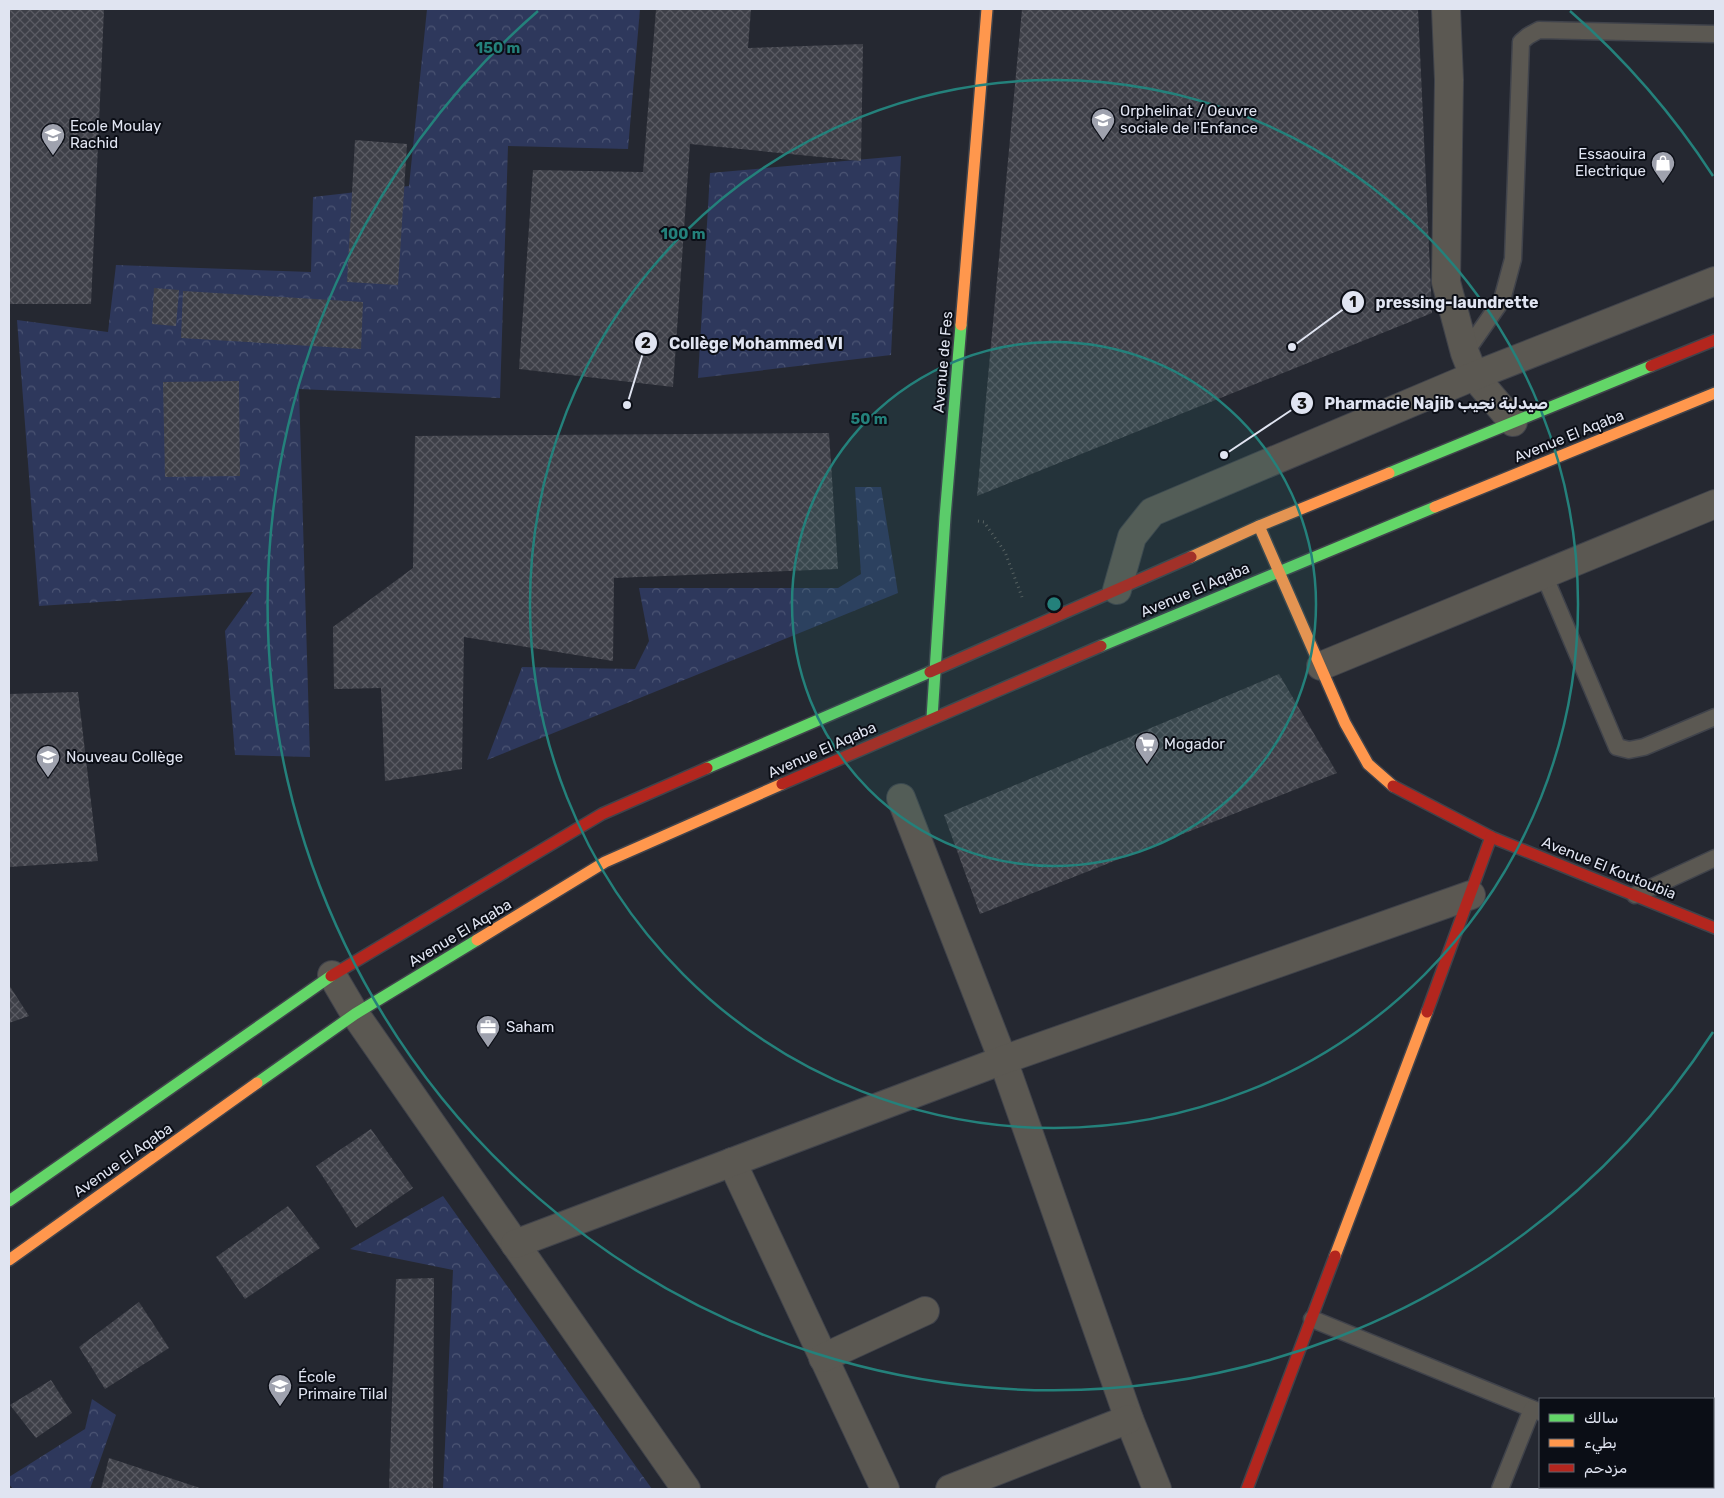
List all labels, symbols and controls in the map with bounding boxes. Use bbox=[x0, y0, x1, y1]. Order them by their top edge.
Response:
text: 150 m bbox=[476, 39, 520, 57]
place label: Orphelinat / Oeuvre sociale de l'Enfance bbox=[1120, 102, 1258, 137]
school or university icon: Orphelinat / Oeuvre sociale de l'Enfance bbox=[1090, 107, 1116, 141]
place label: Ecole Moulay Rachid bbox=[70, 117, 161, 152]
school or university icon: Ecole Moulay Rachid bbox=[40, 122, 66, 156]
place label: Essaouira Electrique bbox=[1575, 145, 1646, 180]
shop icon: Essaouira Electrique bbox=[1650, 150, 1676, 184]
text: 100 m bbox=[661, 225, 705, 243]
callout: pressing-laundrette bbox=[1341, 287, 1549, 318]
text: 1 bbox=[1349, 293, 1357, 311]
text: pressing-laundrette bbox=[1376, 293, 1538, 312]
street label: Avenue de Fes bbox=[930, 310, 956, 414]
callout: Collège Mohammed VI bbox=[633, 327, 853, 358]
text: 2 bbox=[641, 334, 651, 352]
text: Collège Mohammed VI bbox=[669, 334, 843, 353]
callout: Pharmacie Najib صيدلية نجيب bbox=[1289, 388, 1558, 419]
text: Pharmacie Najib صيدلية نجيب bbox=[1324, 394, 1548, 413]
text: 3 bbox=[1297, 395, 1307, 413]
street label: Avenue El Aqaba bbox=[1512, 406, 1626, 466]
text: 50 m bbox=[851, 410, 887, 428]
street label: Avenue El Aqaba bbox=[1138, 559, 1252, 621]
centre of rings bbox=[1045, 595, 1063, 613]
street label: Avenue El Aqaba bbox=[765, 718, 879, 782]
supermarket icon: Mogador bbox=[1134, 731, 1160, 765]
place label: Mogador bbox=[1164, 735, 1225, 753]
school or university icon: Nouveau Collège bbox=[35, 744, 61, 778]
place label: Nouveau Collège bbox=[66, 748, 183, 766]
street label: Avenue El Koutoubia bbox=[1539, 833, 1679, 903]
street label: Avenue El Aqaba bbox=[405, 895, 515, 971]
office icon: Saham bbox=[475, 1014, 501, 1048]
place label: Saham bbox=[506, 1018, 554, 1036]
street label: Avenue El Aqaba bbox=[70, 1119, 176, 1201]
place label: École Primaire Tilal bbox=[298, 1368, 387, 1403]
school or university icon: École Primaire Tilal bbox=[267, 1373, 293, 1407]
legend bbox=[1539, 1398, 1714, 1488]
text: سالك bbox=[1584, 1409, 1619, 1427]
text: بطيء bbox=[1584, 1434, 1617, 1455]
text: مزدحم bbox=[1584, 1459, 1627, 1478]

